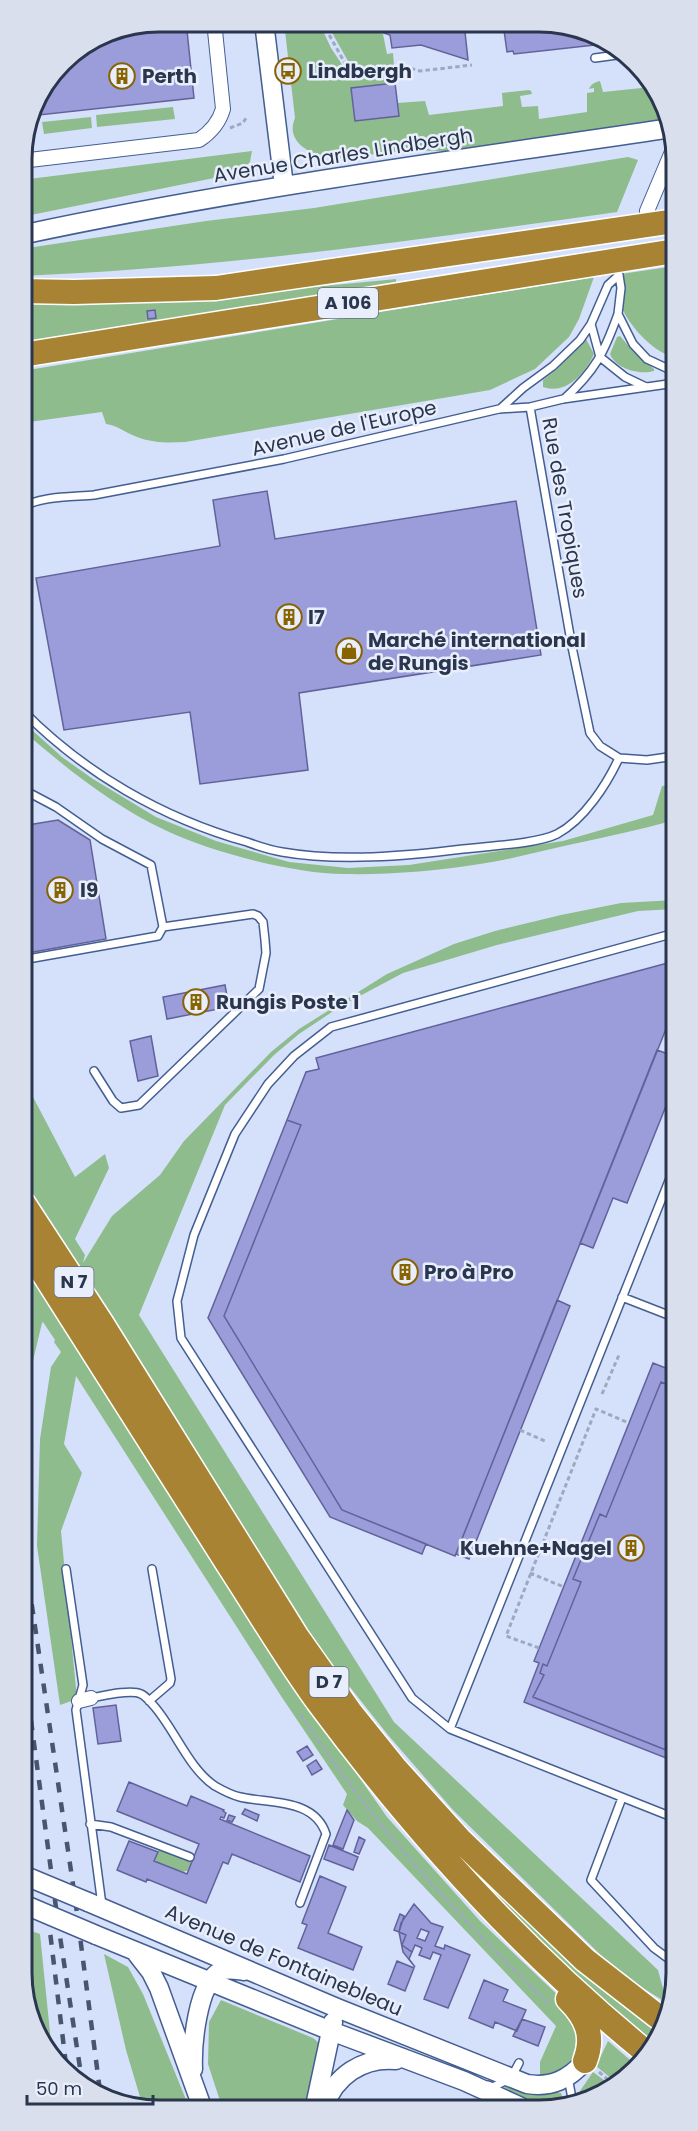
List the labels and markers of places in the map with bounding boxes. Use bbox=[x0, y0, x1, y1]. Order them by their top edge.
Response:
bus stop icon: Lindbergh bbox=[273, 56, 303, 86]
place label: Lindbergh bbox=[308, 57, 412, 85]
building icon: Perth bbox=[107, 61, 137, 91]
place label: Perth bbox=[142, 62, 197, 90]
building icon: I7 bbox=[274, 602, 304, 632]
place label: I7 bbox=[308, 603, 325, 631]
place label: Marché international de Rungis bbox=[368, 626, 586, 677]
shop icon: Marché international de Rungis bbox=[334, 636, 364, 666]
building icon: I9 bbox=[45, 875, 75, 905]
place label: I9 bbox=[80, 876, 98, 904]
building icon: Rungis Poste 1 bbox=[181, 987, 211, 1017]
place label: Rungis Poste 1 bbox=[216, 988, 359, 1016]
building icon: Pro à Pro bbox=[390, 1257, 420, 1287]
place label: Pro à Pro bbox=[424, 1258, 514, 1286]
building icon: Kuehne+Nagel bbox=[616, 1533, 646, 1563]
place label: Kuehne+Nagel bbox=[460, 1534, 612, 1562]

